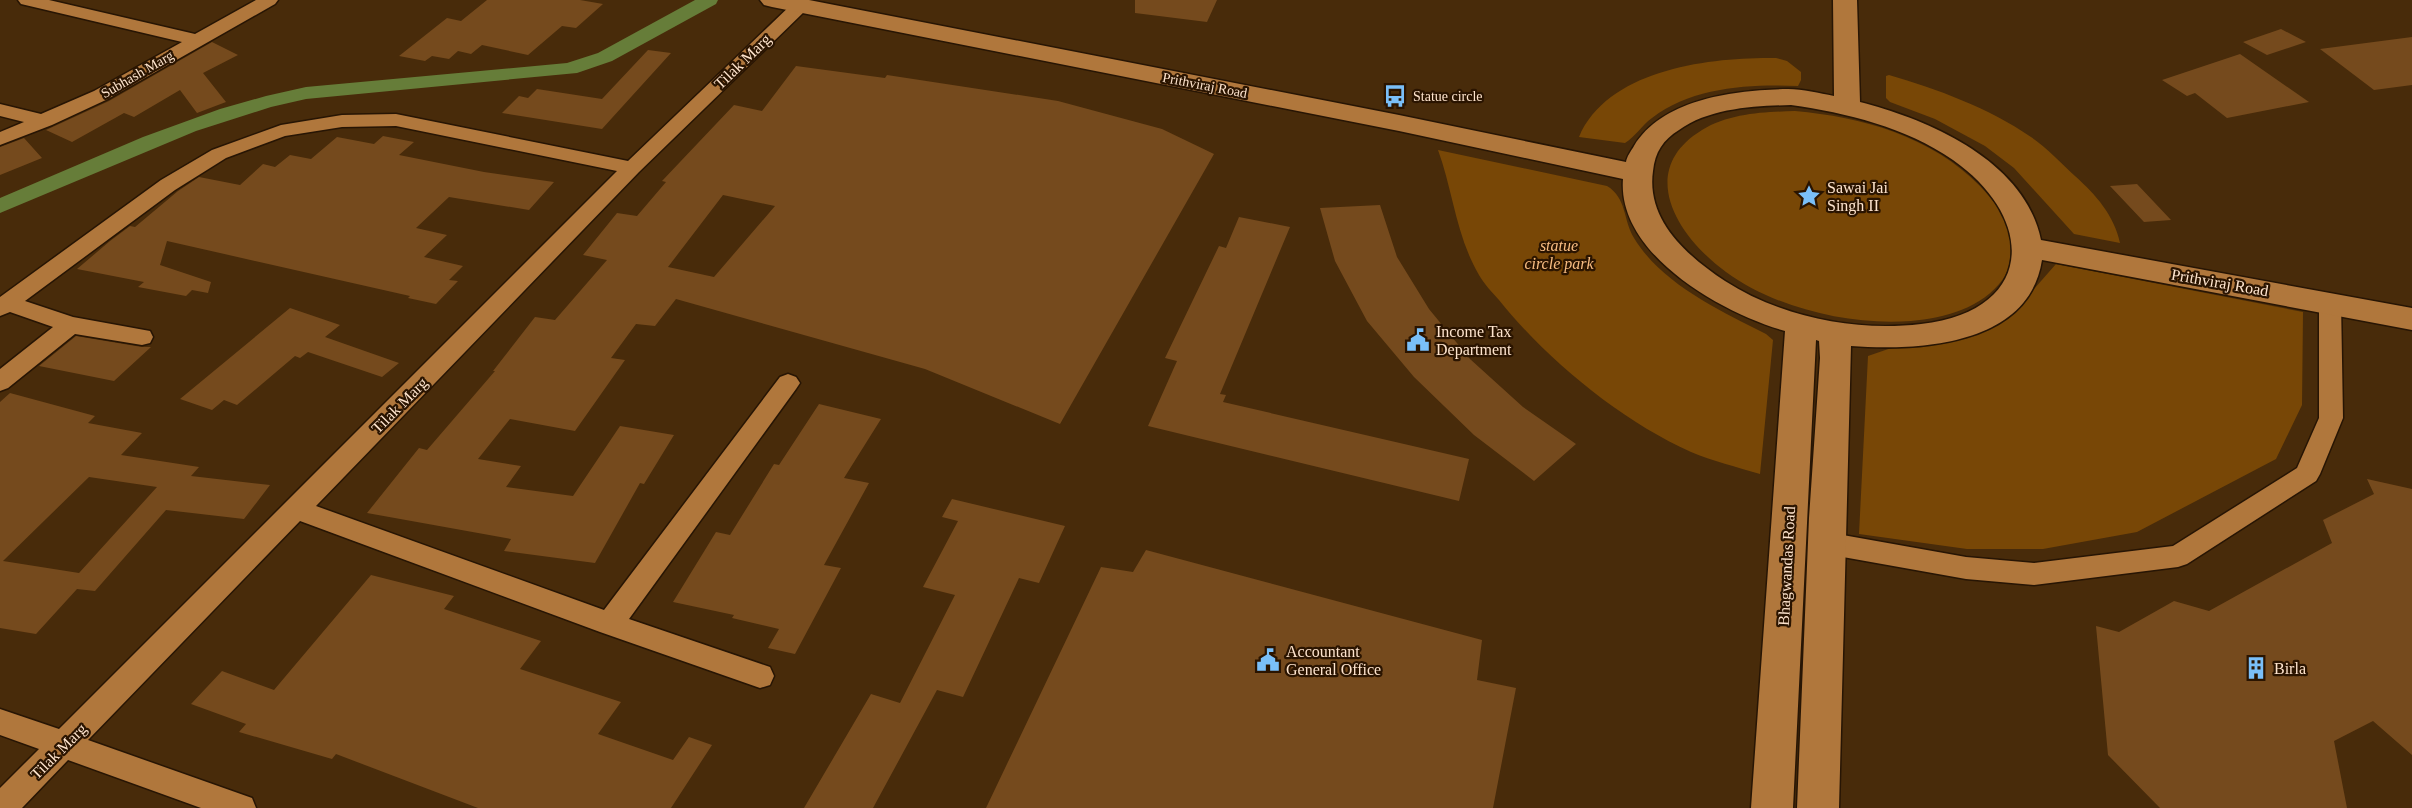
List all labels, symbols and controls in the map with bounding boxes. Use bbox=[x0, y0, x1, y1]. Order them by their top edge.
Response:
street label: Tilak Marg bbox=[711, 30, 775, 93]
street label: Subhash Marg bbox=[98, 48, 176, 101]
street label: Prithviraj Road bbox=[1161, 70, 1249, 101]
bus stop icon: Statue circle bbox=[1382, 83, 1408, 109]
place label: Statue circle bbox=[1413, 89, 1483, 104]
place label: Sawai Jai Singh II bbox=[1827, 179, 1888, 215]
place icon: Sawai Jai Singh II bbox=[1796, 183, 1822, 209]
park label: statue circle park bbox=[1524, 237, 1594, 273]
street label: Prithviraj Road bbox=[2170, 266, 2270, 300]
place label: Income Tax Department bbox=[1436, 323, 1512, 359]
public building icon: Income Tax Department bbox=[1405, 327, 1431, 353]
street label: Tilak Marg bbox=[368, 374, 431, 437]
street label: Bhagwandas Road bbox=[1775, 506, 1799, 626]
place label: Accountant General Office bbox=[1286, 643, 1381, 678]
public building icon: Accountant General Office bbox=[1255, 647, 1281, 673]
building icon: Birla bbox=[2243, 655, 2269, 681]
place label: Birla bbox=[2274, 660, 2306, 677]
street label: Tilak Marg bbox=[27, 720, 90, 783]

